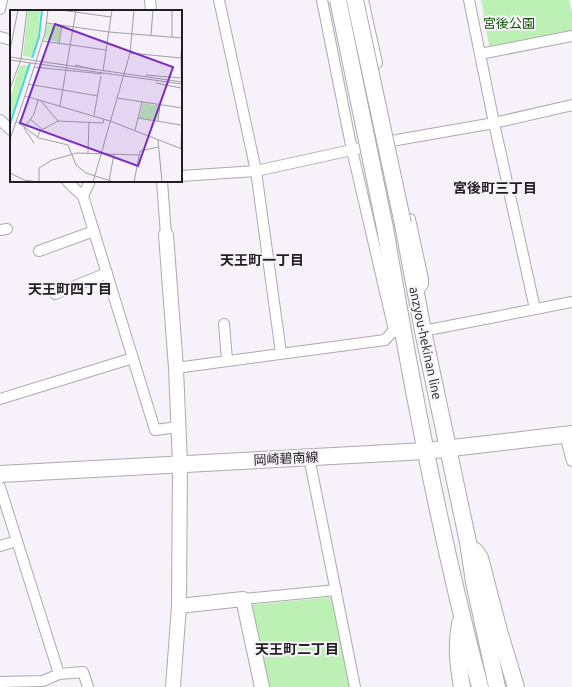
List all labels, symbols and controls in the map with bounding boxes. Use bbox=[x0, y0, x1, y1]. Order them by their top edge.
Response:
inset map bbox=[10, 10, 182, 182]
park label: 宮後公園 bbox=[483, 16, 535, 30]
district label: 宮後町三丁目 bbox=[453, 180, 537, 196]
district label: 天王町一丁目 bbox=[220, 252, 304, 268]
district label: 天王町四丁目 bbox=[28, 281, 112, 297]
street label: anzyou-hekinan line bbox=[407, 285, 445, 401]
street label: 岡崎碧南線 bbox=[253, 449, 319, 467]
district label: 天王町二丁目 bbox=[255, 641, 339, 657]

